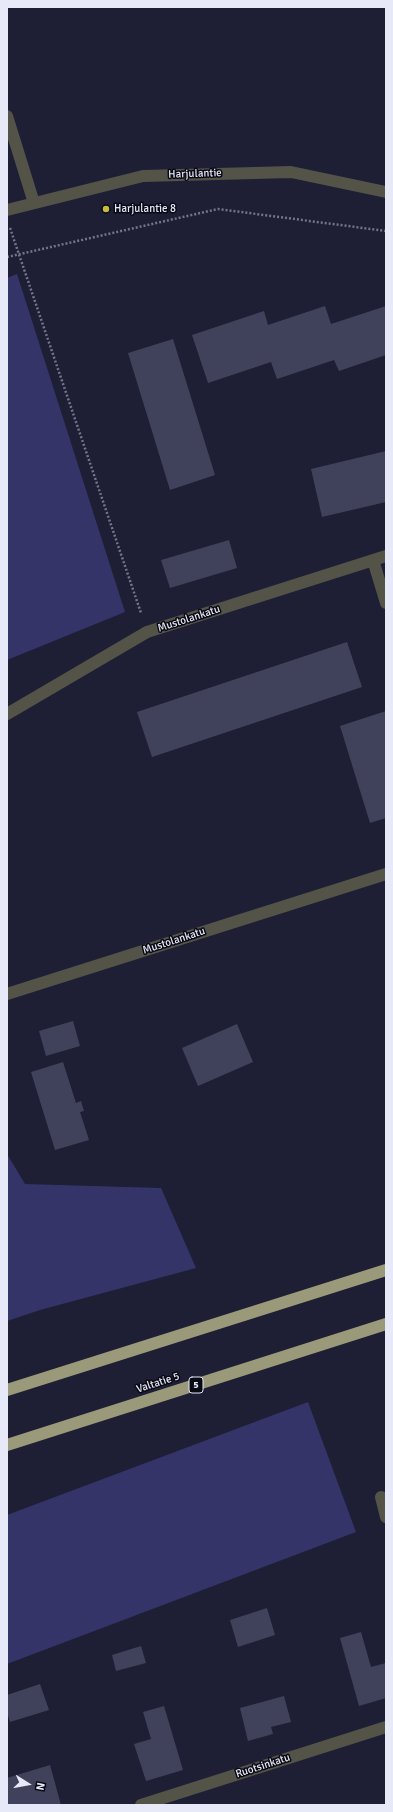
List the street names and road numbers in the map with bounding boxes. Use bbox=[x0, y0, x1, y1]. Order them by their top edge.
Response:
street label: Harjulantie bbox=[168, 166, 222, 182]
street label: Mustolankatu bbox=[156, 603, 222, 635]
street label: Mustolankatu bbox=[141, 925, 207, 957]
street label: Valtatie 5 bbox=[135, 1370, 181, 1396]
road number: 5 bbox=[189, 1377, 203, 1393]
street label: Ruotsinkatu bbox=[234, 1751, 292, 1781]

